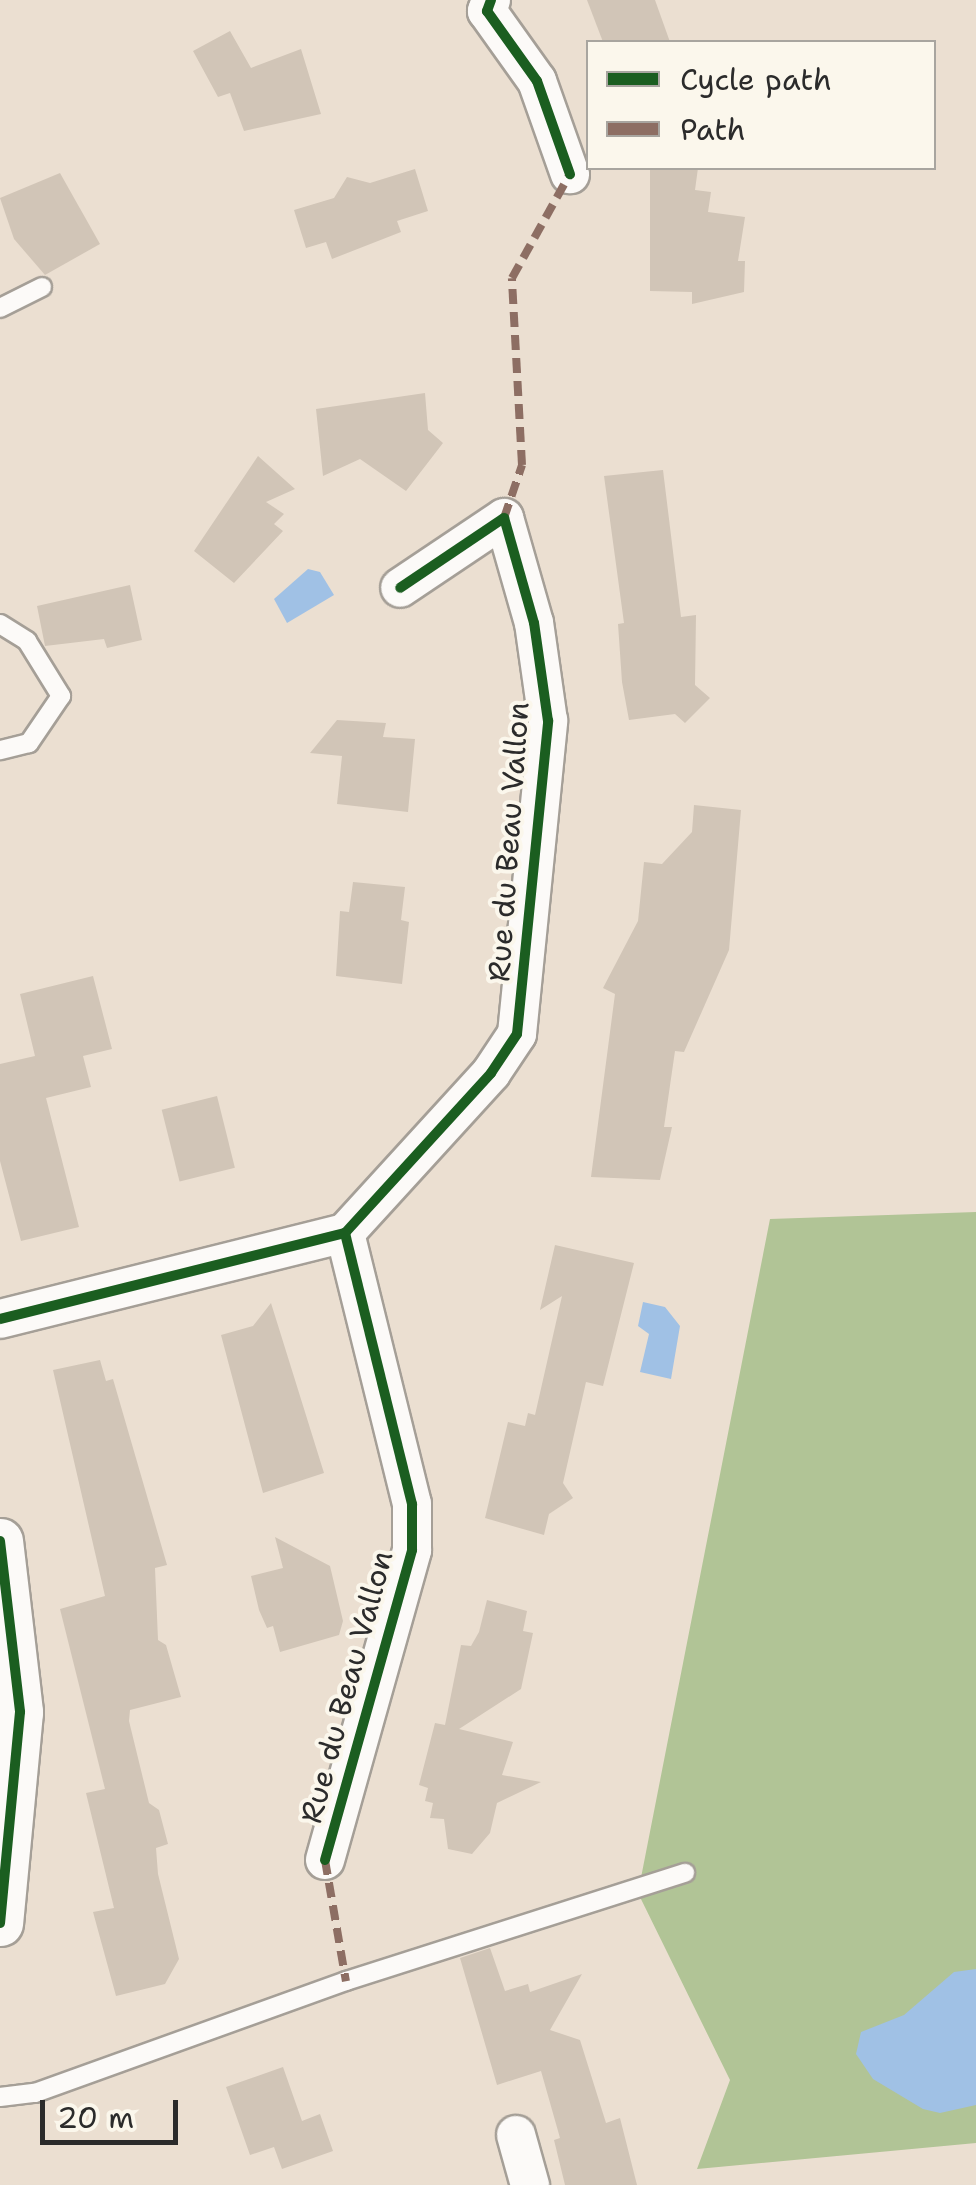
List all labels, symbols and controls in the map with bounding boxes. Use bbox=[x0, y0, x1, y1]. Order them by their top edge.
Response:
legend bbox=[586, 40, 936, 170]
text: Cycle path bbox=[680, 59, 832, 100]
text: Path bbox=[680, 109, 746, 150]
street label: Rue du Beau Vallon bbox=[481, 701, 537, 983]
street label: Rue du Beau Vallon bbox=[293, 1547, 401, 1827]
scale bar bbox=[45, 2080, 182, 2142]
text: 20 m bbox=[57, 2097, 134, 2138]

